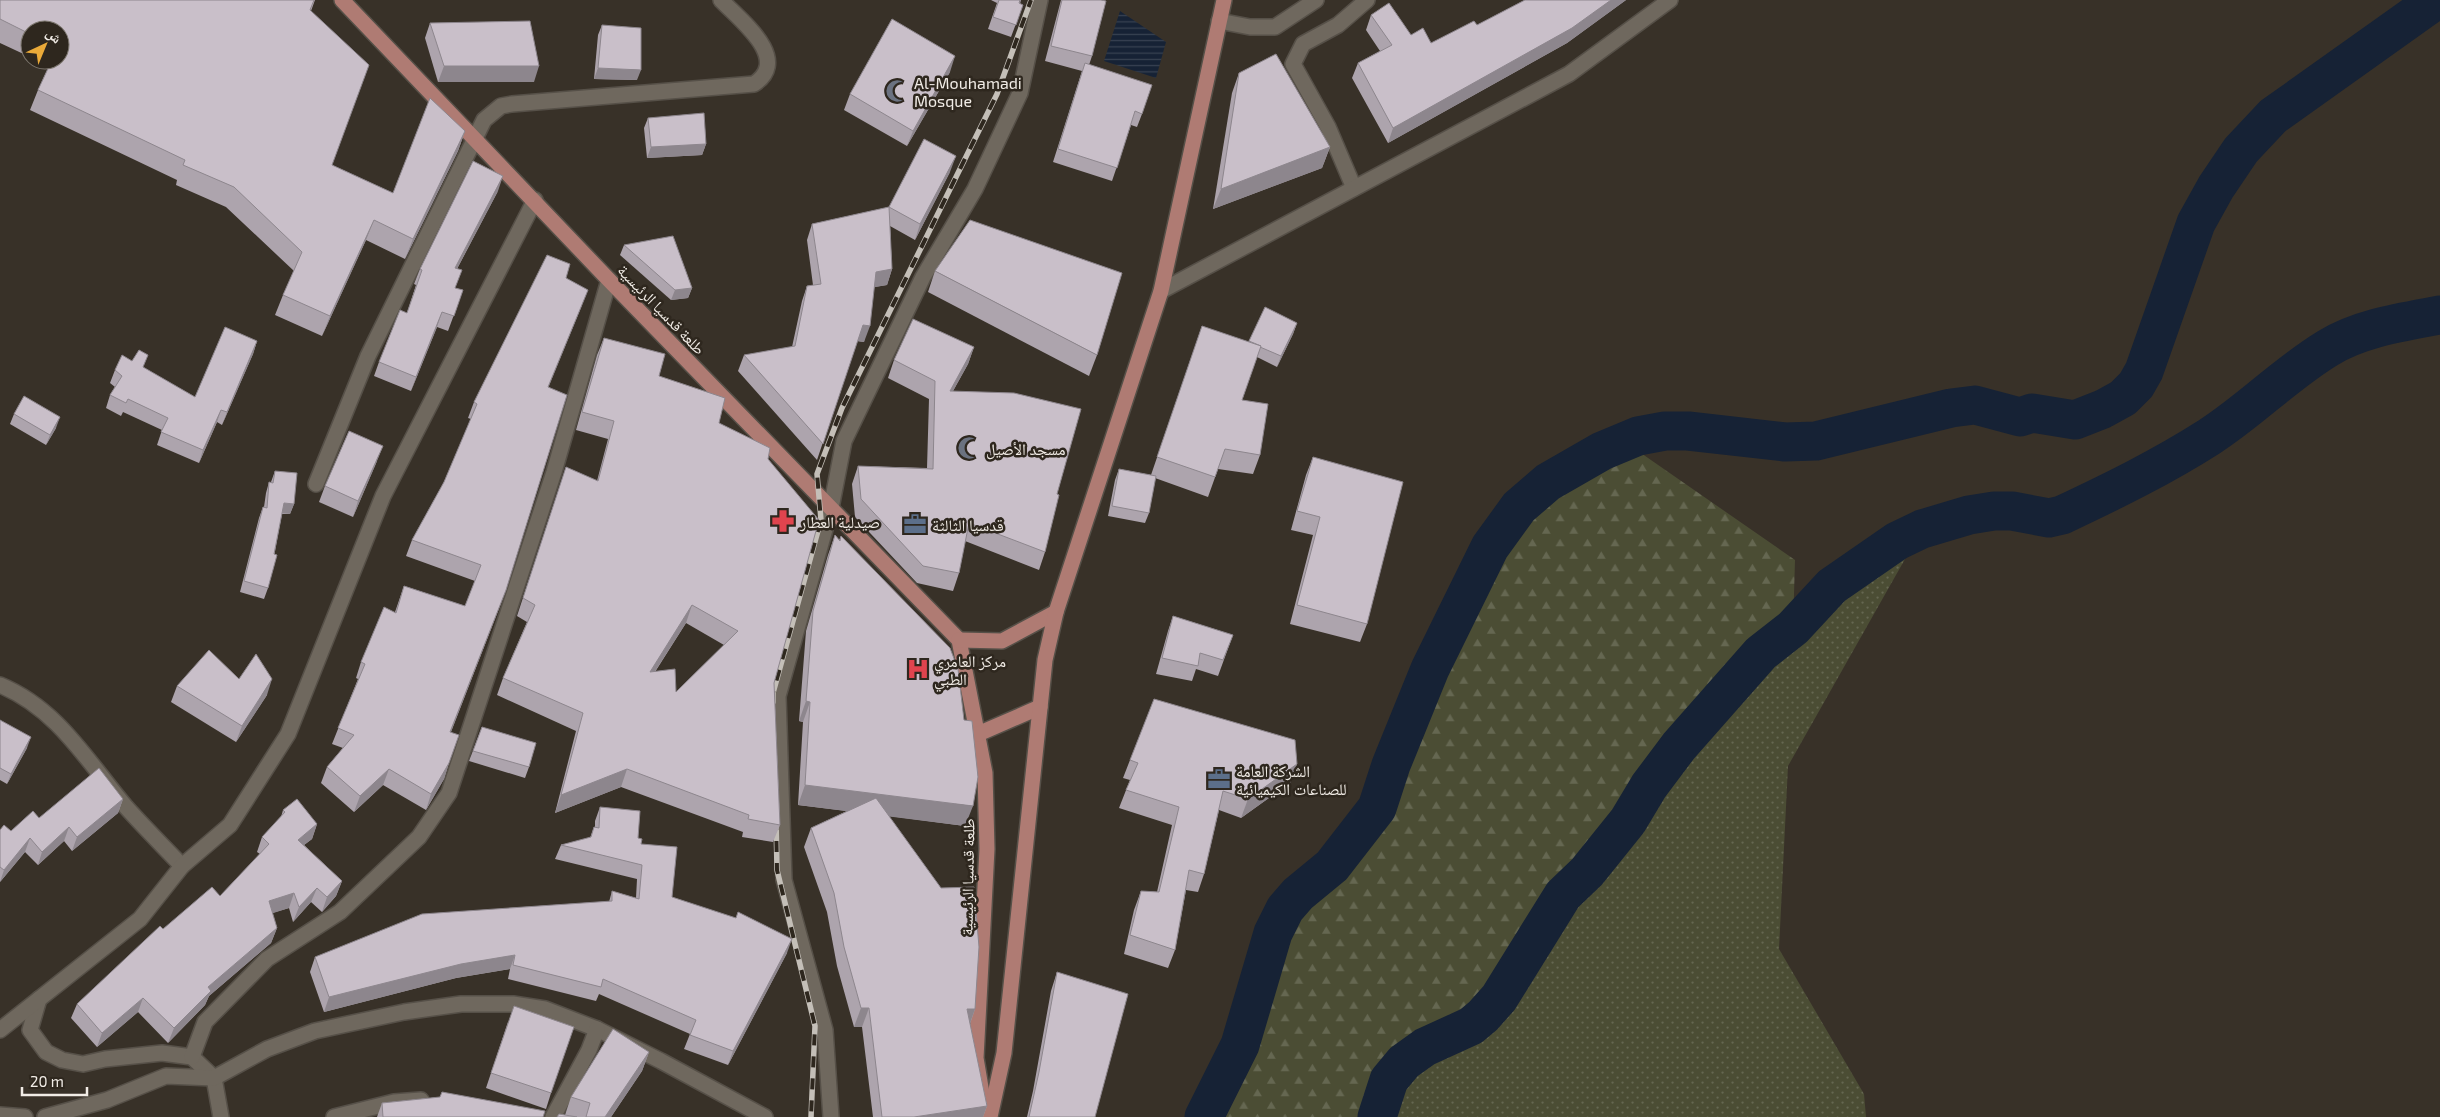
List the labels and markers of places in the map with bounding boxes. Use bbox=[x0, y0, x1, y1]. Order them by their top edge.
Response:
place label: Al-Mouhamadi Mosque bbox=[914, 73, 1022, 110]
mosque icon: Al-Mouhamadi Mosque bbox=[884, 78, 910, 104]
mosque icon: مسجد الأصيل bbox=[956, 435, 982, 461]
place label: مسجد الأصيل bbox=[986, 439, 1066, 460]
pharmacy icon: صيدلية العطار bbox=[770, 508, 796, 534]
office icon: قدسيا الثالثة bbox=[902, 511, 928, 537]
place label: صيدلية العطار bbox=[799, 512, 880, 532]
place label: قدسيا الثالثة bbox=[932, 515, 1004, 534]
place label: مركز العامري الطبي bbox=[934, 651, 1006, 692]
hospital icon: مركز العامري الطبي bbox=[905, 656, 931, 682]
place label: الشركة العامة للصناعات الكيميائية bbox=[1236, 761, 1347, 798]
office icon: الشركة العامة للصناعات الكيميائية bbox=[1206, 766, 1232, 792]

